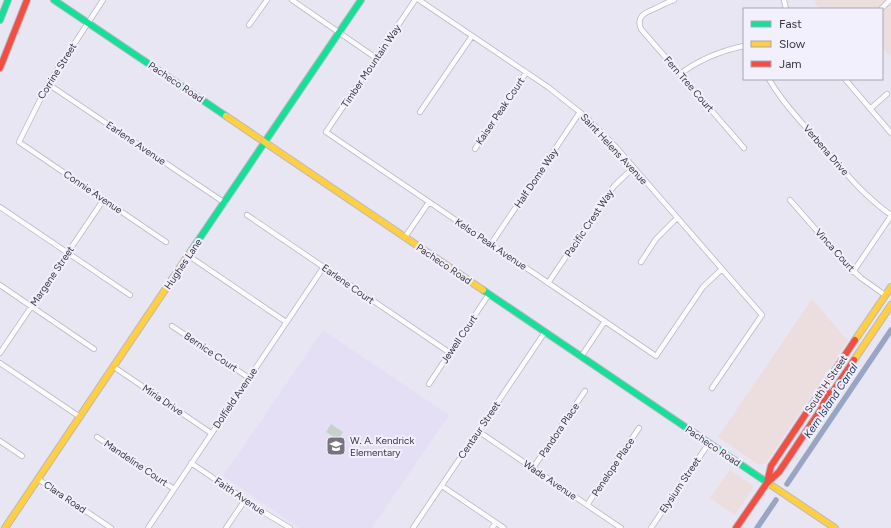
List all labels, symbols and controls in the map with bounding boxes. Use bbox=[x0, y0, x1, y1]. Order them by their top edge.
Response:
legend bbox=[743, 8, 883, 80]
text: Fast bbox=[779, 17, 802, 31]
street label: Timber Mountain Way bbox=[338, 21, 404, 110]
text: Slow bbox=[779, 37, 806, 51]
street label: Corrine Street bbox=[35, 40, 79, 101]
street label: Fern Tree Court bbox=[661, 53, 717, 115]
text: Jam bbox=[779, 57, 802, 71]
street label: Pacheco Road bbox=[146, 59, 206, 105]
street label: Kaiser Peak Court bbox=[473, 75, 528, 147]
street label: Saint Helens Avenue bbox=[578, 111, 651, 188]
street label: Earlene Avenue bbox=[104, 118, 169, 168]
street label: Verbena Drive bbox=[800, 122, 852, 178]
street label: Half Dome Way bbox=[511, 145, 561, 210]
street label: Connie Avenue bbox=[61, 168, 125, 217]
street label: Pacific Crest Way bbox=[562, 186, 617, 259]
street label: Kelso Peak Avenue bbox=[453, 215, 530, 273]
street label: Vinca Court bbox=[812, 226, 858, 274]
street label: Hughes Lane bbox=[161, 236, 205, 292]
street label: Pacheco Road bbox=[414, 241, 474, 287]
street label: Margene Street bbox=[27, 243, 77, 309]
street label: Earlene Court bbox=[319, 261, 377, 307]
street label: Jewell Court bbox=[438, 312, 480, 366]
street label: Bernice Court bbox=[182, 329, 240, 375]
street label: South H Street bbox=[802, 352, 850, 416]
water label: Kern Island Canal bbox=[801, 361, 861, 441]
street label: Dolfield Avenue bbox=[210, 365, 260, 431]
street label: Miria Drive bbox=[140, 381, 187, 419]
street label: Centaur Street bbox=[455, 399, 503, 461]
street label: Pandora Place bbox=[536, 400, 582, 460]
street label: Pacheco Road bbox=[683, 423, 743, 469]
place label: W. A. Kendrick Elementary bbox=[350, 434, 414, 459]
school or university icon: W. A. Kendrick Elementary bbox=[325, 435, 347, 457]
street label: Penelope Place bbox=[589, 435, 638, 499]
street label: Mandeline Court bbox=[102, 437, 171, 489]
street label: Elysium Street bbox=[656, 454, 704, 516]
street label: Wade Avenue bbox=[521, 457, 580, 503]
street label: Faith Avenue bbox=[212, 474, 268, 518]
street label: Clara Road bbox=[41, 478, 89, 516]

